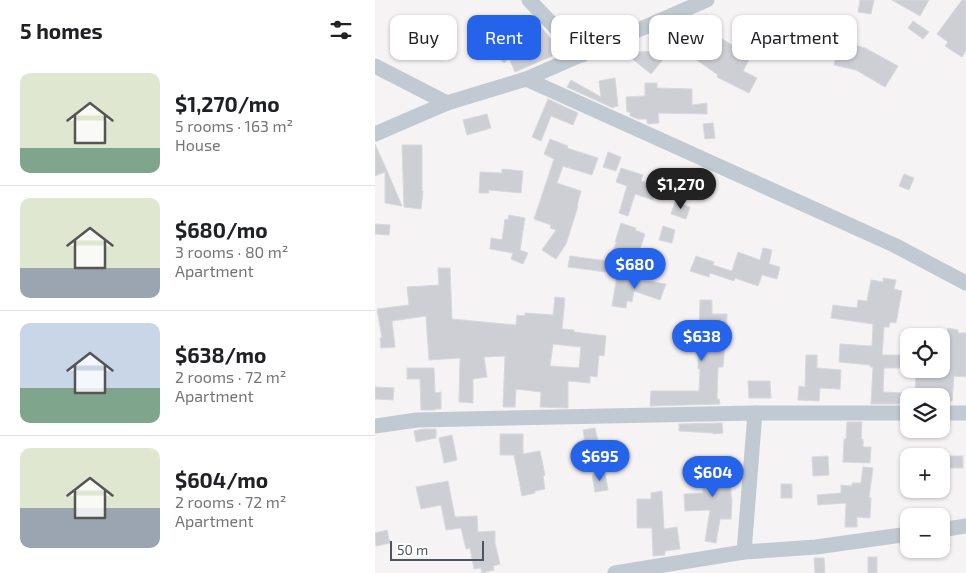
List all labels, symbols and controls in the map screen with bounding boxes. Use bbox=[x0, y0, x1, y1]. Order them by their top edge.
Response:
chip: Buy bbox=[390, 15, 457, 60]
chip: Rent bbox=[467, 15, 541, 60]
chip: Filters bbox=[551, 15, 639, 60]
chip: New bbox=[649, 15, 722, 60]
chip: Apartment bbox=[732, 15, 857, 60]
icon: filters bbox=[327, 16, 355, 44]
text: 5 homes bbox=[20, 18, 103, 43]
text: $1,270/mo bbox=[175, 91, 280, 116]
icon: home bbox=[60, 93, 120, 153]
text: 5 rooms · 163 m² bbox=[175, 116, 293, 135]
text: House bbox=[175, 135, 221, 154]
pin: $1,270 bbox=[640, 168, 722, 210]
text: $1,270 bbox=[657, 174, 705, 193]
text: $680/mo bbox=[175, 217, 268, 242]
icon: home bbox=[60, 218, 120, 278]
text: 3 rooms · 80 m² bbox=[175, 242, 288, 261]
pin: $680 bbox=[605, 248, 665, 290]
text: $680 bbox=[616, 254, 654, 273]
text: Apartment bbox=[175, 261, 254, 280]
pin: $638 bbox=[672, 320, 732, 362]
text: $638 bbox=[683, 326, 721, 345]
map controls bbox=[900, 328, 950, 558]
button: locate bbox=[900, 328, 950, 378]
text: $638/mo bbox=[175, 342, 266, 367]
icon: home bbox=[60, 343, 120, 403]
text: 2 rooms · 72 m² bbox=[175, 367, 286, 386]
text: Apartment bbox=[175, 386, 254, 405]
button: layers bbox=[900, 388, 950, 438]
pin: $695 bbox=[570, 440, 630, 482]
text: $695 bbox=[582, 446, 619, 465]
button: + bbox=[900, 448, 950, 498]
pin: $604 bbox=[683, 456, 743, 498]
text: $604 bbox=[693, 462, 733, 481]
text: $604/mo bbox=[175, 467, 268, 492]
icon: home bbox=[60, 468, 120, 528]
text: 2 rooms · 72 m² bbox=[175, 492, 286, 511]
button: − bbox=[900, 508, 950, 558]
text: Apartment bbox=[175, 511, 254, 530]
scale bar bbox=[390, 538, 484, 561]
text: 50 m bbox=[397, 541, 428, 558]

